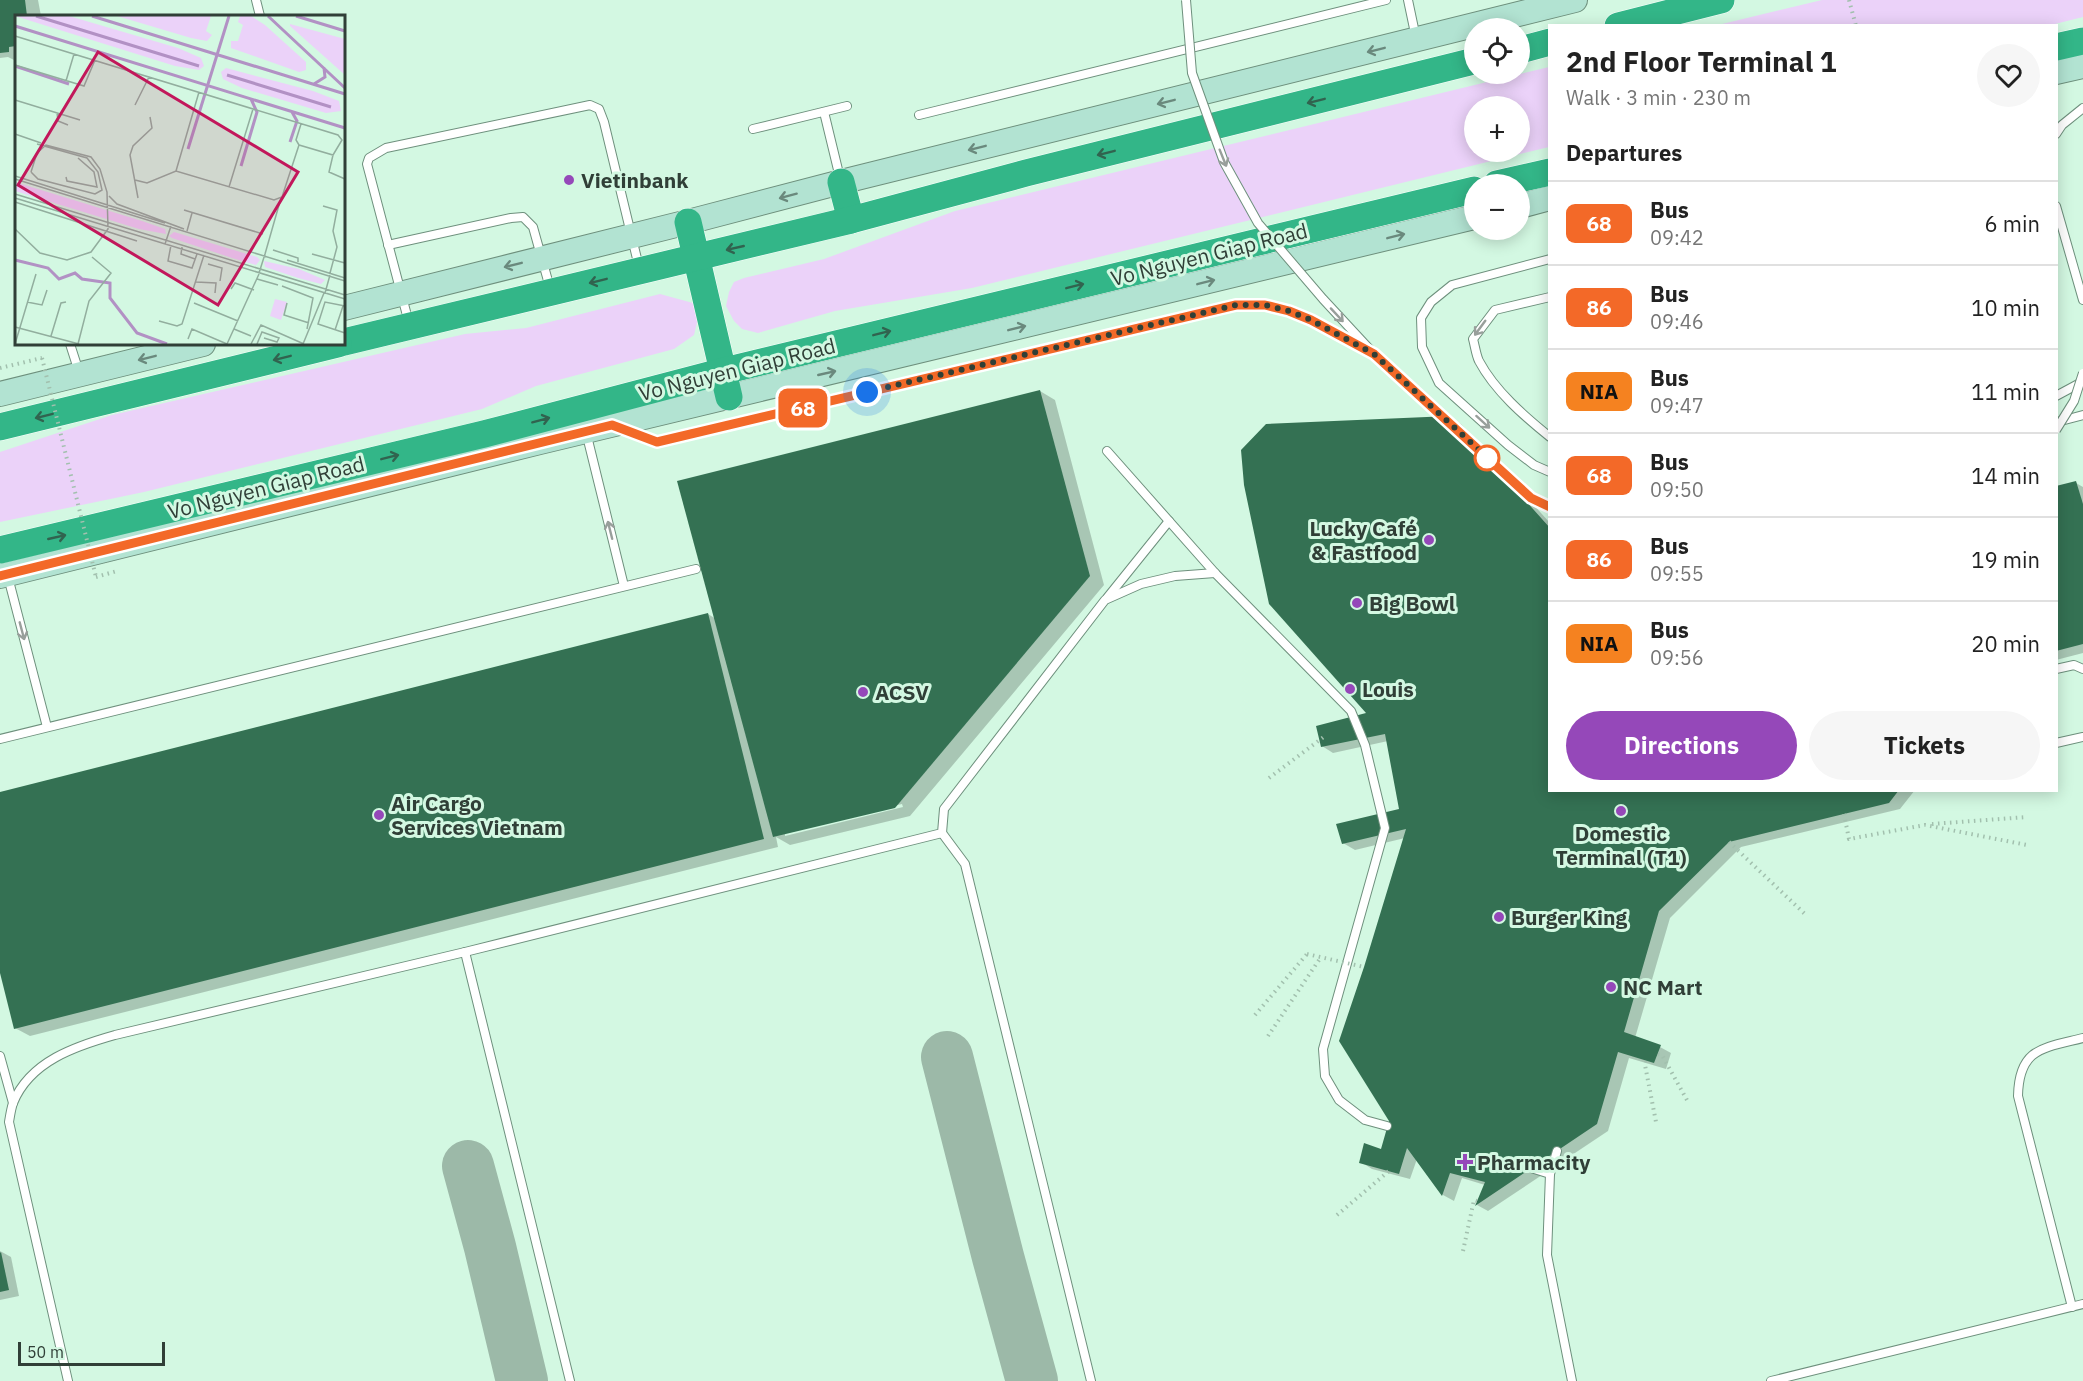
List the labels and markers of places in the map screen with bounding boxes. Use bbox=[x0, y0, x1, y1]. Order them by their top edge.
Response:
place label: Vietinbank bbox=[581, 166, 689, 194]
marker: Vietinbank bbox=[562, 173, 576, 187]
unlabelled marker bbox=[1474, 445, 1500, 471]
place label: Lucky Café & Fastfood bbox=[1310, 514, 1417, 566]
marker: Lucky Café & Fastfood bbox=[1422, 533, 1436, 547]
place label: Big Bowl bbox=[1369, 589, 1455, 617]
marker: Big Bowl bbox=[1350, 596, 1364, 610]
place label: Louis bbox=[1362, 675, 1414, 703]
place label: ACSV bbox=[875, 678, 929, 706]
marker: Louis bbox=[1343, 682, 1357, 696]
marker: ACSV bbox=[856, 685, 870, 699]
place label: Air Cargo Services Vietnam bbox=[391, 789, 563, 841]
marker: Domestic Terminal (T1) bbox=[1614, 804, 1628, 818]
marker: Air Cargo Services Vietnam bbox=[372, 808, 386, 822]
place label: Domestic Terminal (T1) bbox=[1555, 819, 1687, 871]
place label: Burger King bbox=[1511, 903, 1628, 931]
marker: Burger King bbox=[1492, 910, 1506, 924]
place label: NC Mart bbox=[1623, 973, 1703, 1001]
marker: NC Mart bbox=[1604, 980, 1618, 994]
place label: Pharmacity bbox=[1477, 1148, 1591, 1176]
marker: Pharmacity bbox=[1458, 1155, 1472, 1169]

